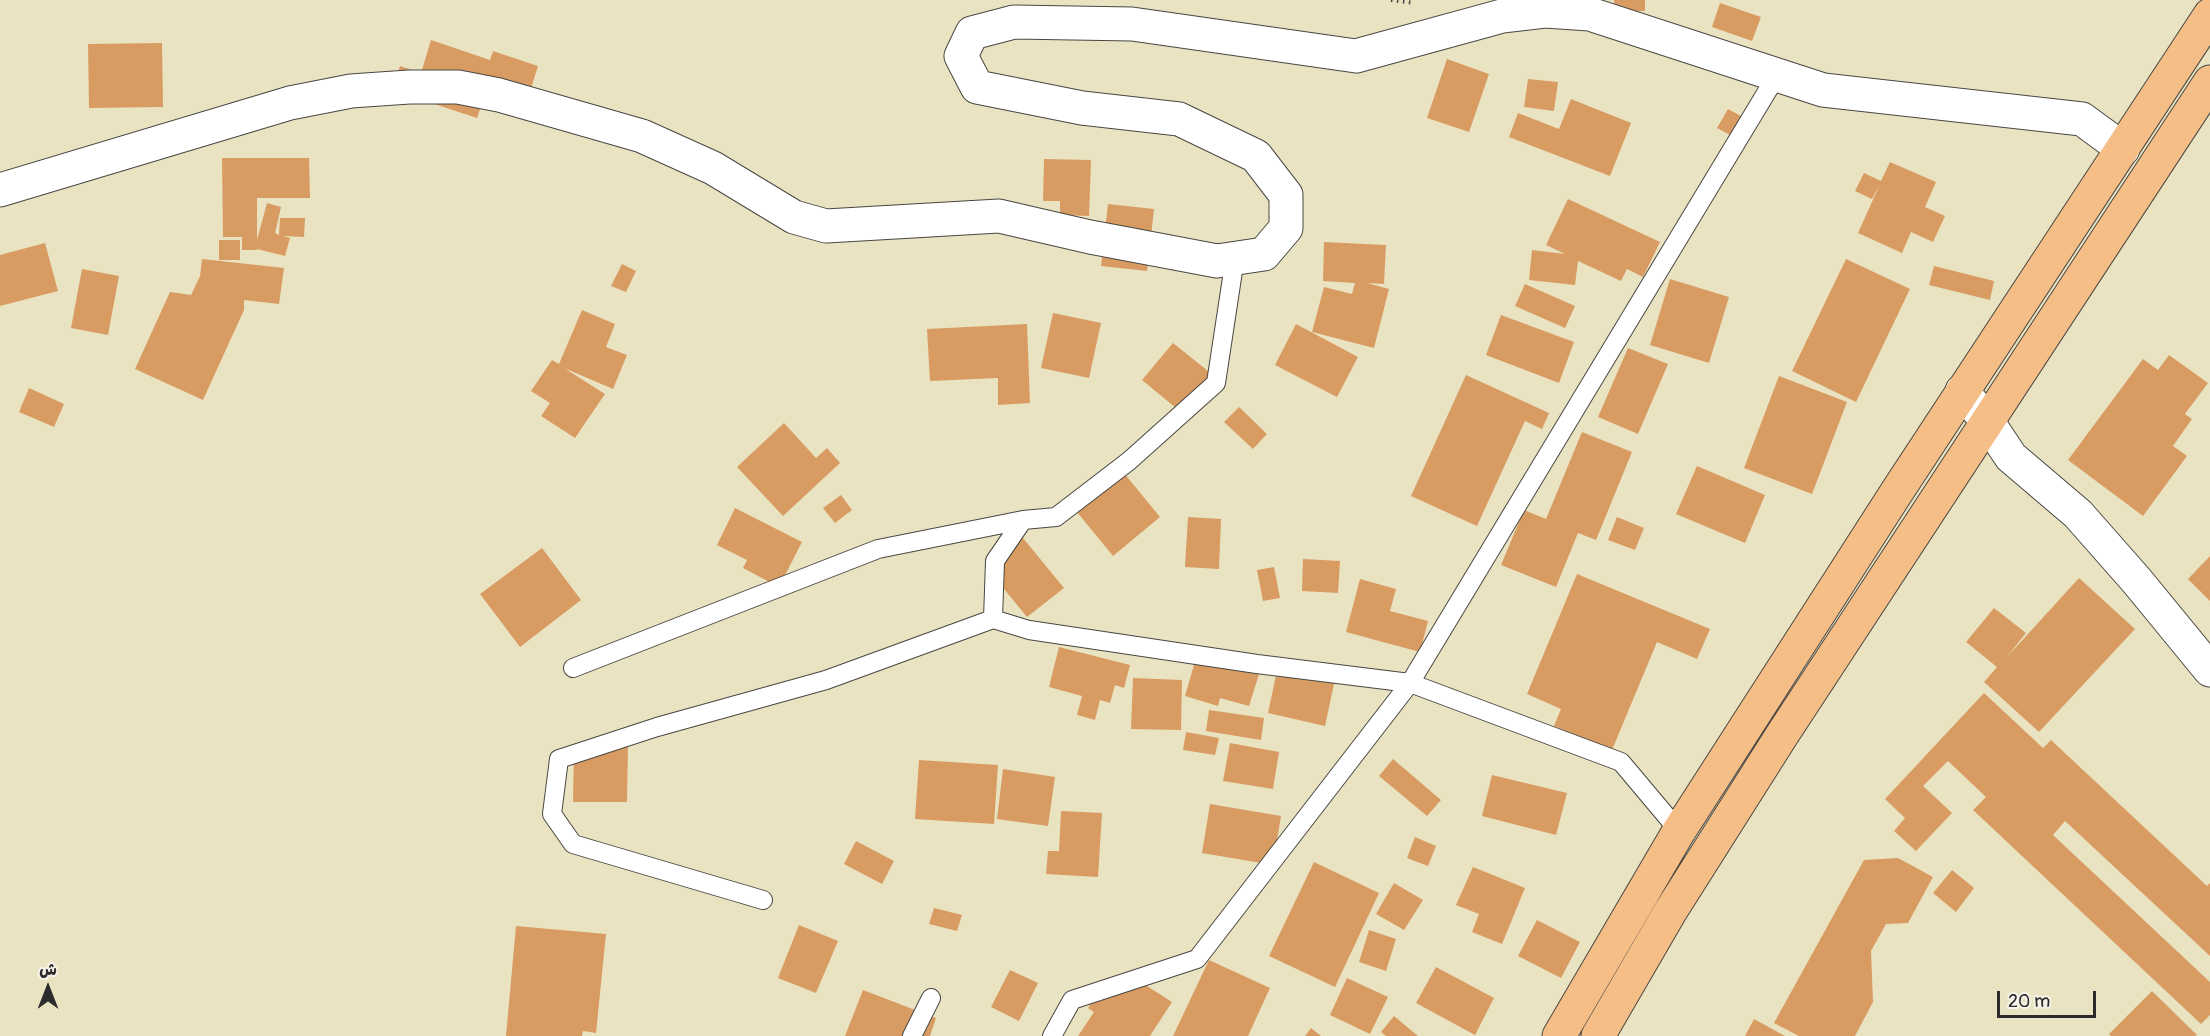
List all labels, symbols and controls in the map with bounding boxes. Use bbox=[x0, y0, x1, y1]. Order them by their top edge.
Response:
north arrow bbox=[18, 958, 78, 1018]
text: ش bbox=[39, 960, 57, 980]
scale bar bbox=[2000, 979, 2099, 1017]
text: 20 m bbox=[2008, 990, 2050, 1013]

